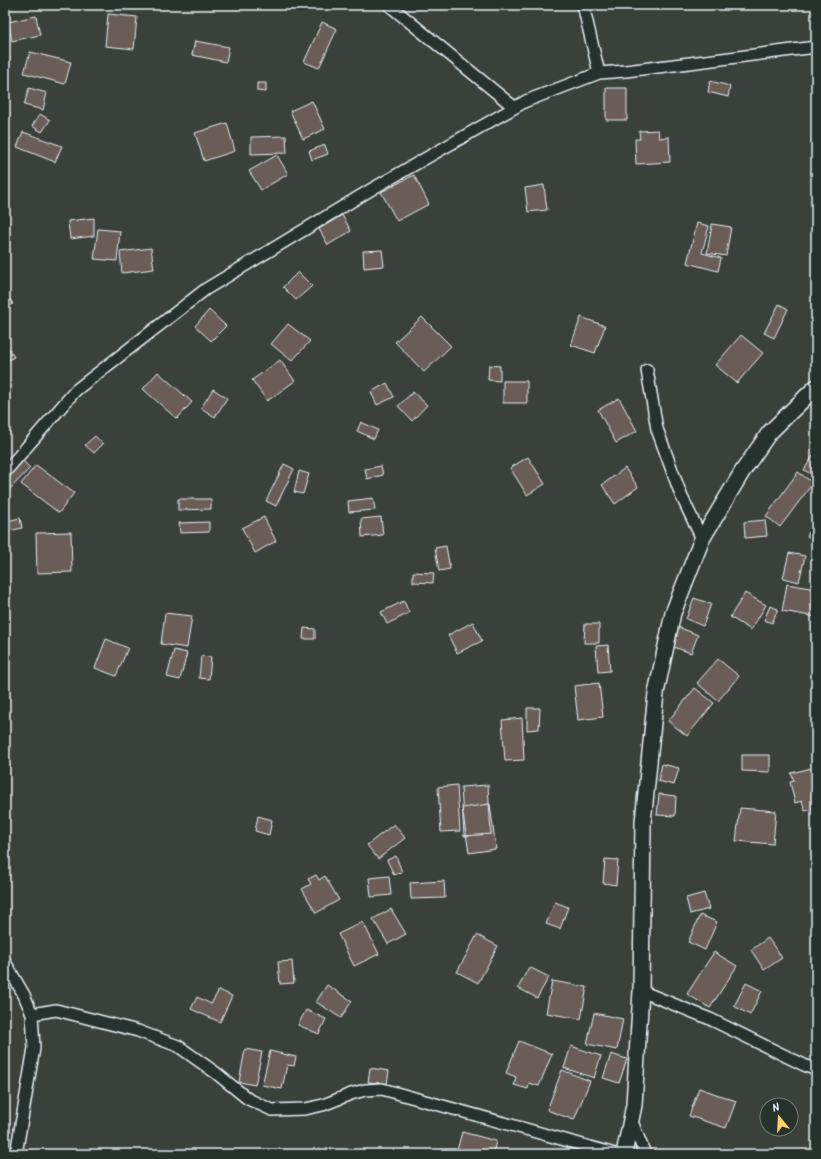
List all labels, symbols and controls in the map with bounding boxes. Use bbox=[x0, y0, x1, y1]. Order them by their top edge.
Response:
north arrow bbox=[759, 1097, 799, 1137]
text: N bbox=[770, 1099, 782, 1118]

